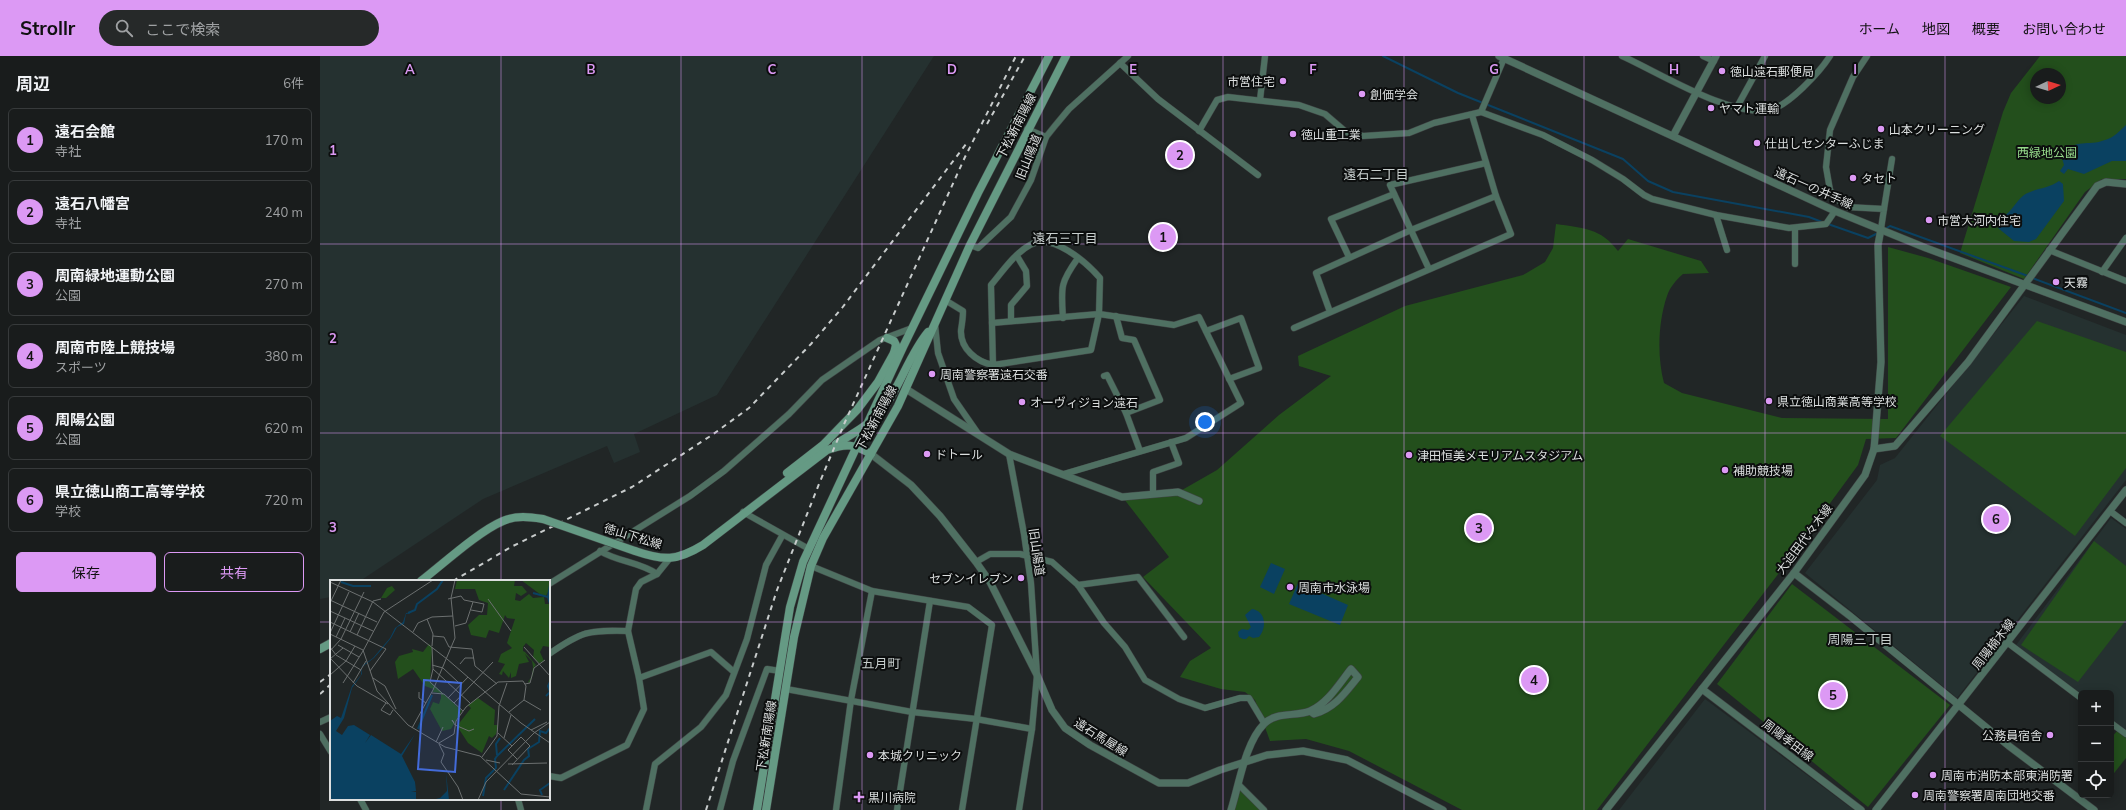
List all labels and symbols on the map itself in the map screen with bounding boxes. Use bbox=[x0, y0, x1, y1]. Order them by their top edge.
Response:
text: A bbox=[405, 61, 415, 77]
text: B bbox=[587, 61, 596, 77]
text: C bbox=[768, 61, 777, 77]
text: D bbox=[947, 61, 957, 77]
text: E bbox=[1129, 61, 1137, 77]
text: F bbox=[1309, 61, 1317, 77]
text: G bbox=[1489, 61, 1499, 77]
text: H bbox=[1669, 61, 1679, 77]
text: I bbox=[1853, 61, 1857, 77]
place label: 徳山遠石郵便局 bbox=[1730, 64, 1814, 79]
marker: 徳山遠石郵便局 bbox=[1717, 66, 1727, 76]
north arrow bbox=[2030, 68, 2066, 104]
place label: 市営住宅 bbox=[1227, 74, 1275, 89]
marker: 市営住宅 bbox=[1278, 76, 1288, 86]
place label: 創価学会 bbox=[1370, 87, 1418, 102]
marker: 創価学会 bbox=[1357, 89, 1367, 99]
street label: 下松新南陽線 bbox=[993, 91, 1039, 161]
place label: ヤマト運輸 bbox=[1719, 101, 1779, 116]
marker: ヤマト運輸 bbox=[1706, 103, 1716, 113]
place label: 山本クリーニング bbox=[1889, 122, 1985, 137]
marker: 山本クリーニング bbox=[1876, 124, 1886, 134]
place label: 徳山重工業 bbox=[1301, 127, 1361, 142]
marker: 徳山重工業 bbox=[1288, 129, 1298, 139]
street label: 旧山陽道 bbox=[1012, 132, 1044, 182]
place label: 仕出しセンターふじま bbox=[1765, 136, 1885, 151]
marker: 仕出しセンターふじま bbox=[1752, 138, 1762, 148]
pin: 2 bbox=[1167, 140, 1193, 170]
text: 1 bbox=[329, 142, 337, 158]
park label: 西緑地公園 bbox=[2017, 145, 2077, 160]
street label: 遠石一の井手線 bbox=[1773, 164, 1855, 212]
district label: 遠石二丁目 bbox=[1343, 166, 1409, 182]
place label: タセト bbox=[1861, 171, 1897, 186]
marker: タセト bbox=[1848, 173, 1858, 183]
place label: 市営大河内住宅 bbox=[1937, 213, 2021, 228]
marker: 市営大河内住宅 bbox=[1924, 215, 1934, 225]
pin: 1 bbox=[1150, 222, 1176, 252]
district label: 遠石三丁目 bbox=[1032, 230, 1098, 246]
place label: 天霧 bbox=[2064, 275, 2088, 290]
marker: 天霧 bbox=[2051, 277, 2061, 287]
text: 2 bbox=[329, 330, 337, 346]
place label: 周南警察署遠石交番 bbox=[940, 367, 1048, 382]
marker: 周南警察署遠石交番 bbox=[927, 369, 937, 379]
street label: 下松新南陽線 bbox=[852, 383, 900, 453]
place label: 県立徳山商業高等学校 bbox=[1777, 394, 1897, 409]
place label: オーヴィジョン遠石 bbox=[1030, 395, 1138, 410]
marker: 県立徳山商業高等学校 bbox=[1764, 396, 1774, 406]
marker: オーヴィジョン遠石 bbox=[1017, 397, 1027, 407]
your location bbox=[1195, 412, 1215, 432]
place label: ドトール bbox=[935, 447, 983, 462]
place label: 津田恒美メモリアムスタジアム bbox=[1417, 448, 1583, 463]
marker: ドトール bbox=[922, 449, 932, 459]
marker: 津田恒美メモリアムスタジアム bbox=[1404, 450, 1414, 460]
place label: 補助競技場 bbox=[1733, 463, 1793, 478]
marker: 補助競技場 bbox=[1720, 465, 1730, 475]
street label: 大迫田代々木線 bbox=[1773, 501, 1835, 577]
pin: 6 bbox=[1983, 504, 2009, 534]
pin: 3 bbox=[1466, 513, 1492, 543]
text: 3 bbox=[329, 519, 337, 535]
street label: 徳山下松線 bbox=[602, 520, 664, 552]
street label: 旧山陽道 bbox=[1026, 527, 1048, 577]
place label: セブンイレブン bbox=[929, 571, 1013, 586]
marker: セブンイレブン bbox=[1016, 573, 1026, 583]
inset map bbox=[330, 580, 550, 800]
place label: 周南市水泳場 bbox=[1298, 580, 1370, 595]
marker: 周南市水泳場 bbox=[1285, 582, 1295, 592]
street label: 周陽楠木線 bbox=[1969, 616, 2017, 672]
district label: 周陽三丁目 bbox=[1827, 631, 1893, 647]
district label: 五月町 bbox=[861, 655, 901, 671]
pin: 4 bbox=[1521, 665, 1547, 695]
pin: 5 bbox=[1820, 680, 1846, 710]
street label: 下松新南陽線 bbox=[753, 699, 779, 773]
street label: 遠石馬屋線 bbox=[1072, 715, 1130, 759]
street label: 周陽孝田線 bbox=[1760, 716, 1816, 764]
place label: 公務員宿舎 bbox=[1982, 728, 2042, 743]
marker: 公務員宿舎 bbox=[2045, 730, 2055, 740]
place label: 本城クリニック bbox=[878, 748, 962, 763]
marker: 本城クリニック bbox=[865, 750, 875, 760]
place label: 周南市消防本部東消防署 bbox=[1941, 768, 2073, 783]
marker: 周南市消防本部東消防署 bbox=[1928, 770, 1938, 780]
place label: 周南警察署周南団地交番 bbox=[1923, 788, 2055, 803]
place label: 黒川病院 bbox=[868, 790, 916, 805]
marker: 周南警察署周南団地交番 bbox=[1910, 790, 1920, 800]
marker: 黒川病院 bbox=[853, 791, 865, 803]

